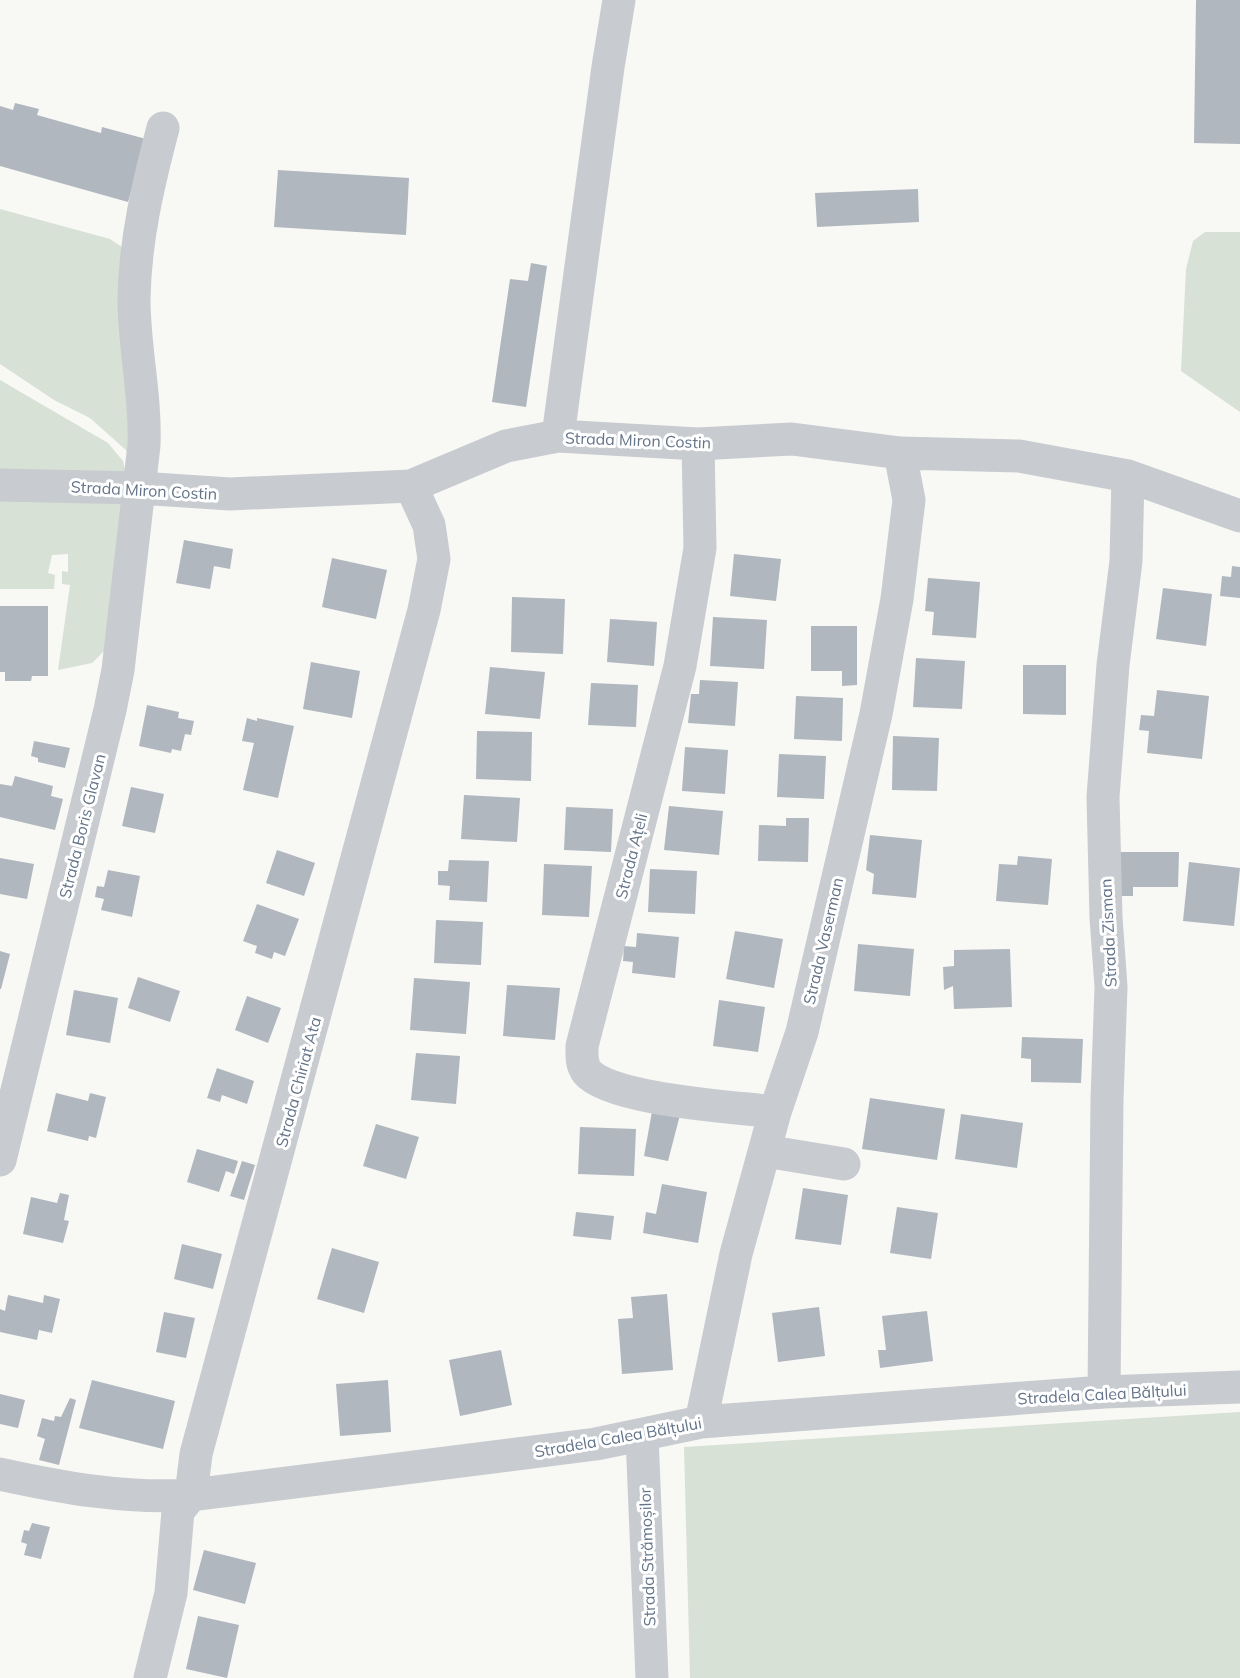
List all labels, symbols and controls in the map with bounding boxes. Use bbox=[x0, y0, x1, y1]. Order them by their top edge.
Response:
street label: Strada Miron Costin bbox=[565, 427, 711, 453]
street label: Strada Miron Costin bbox=[70, 476, 218, 504]
street label: Strada Boris Glavan bbox=[54, 752, 110, 900]
street label: Strada Ațeli bbox=[611, 811, 651, 901]
street label: Strada Vaserman bbox=[799, 876, 847, 1006]
street label: Strada Zisman bbox=[1095, 878, 1121, 988]
street label: Strada Chiriat Ata bbox=[271, 1015, 325, 1149]
street label: Stradela Calea Bălțului bbox=[1017, 1380, 1187, 1408]
street label: Stradela Calea Bălțului bbox=[533, 1412, 703, 1462]
street label: Strada Strămoșilor bbox=[635, 1487, 659, 1627]

